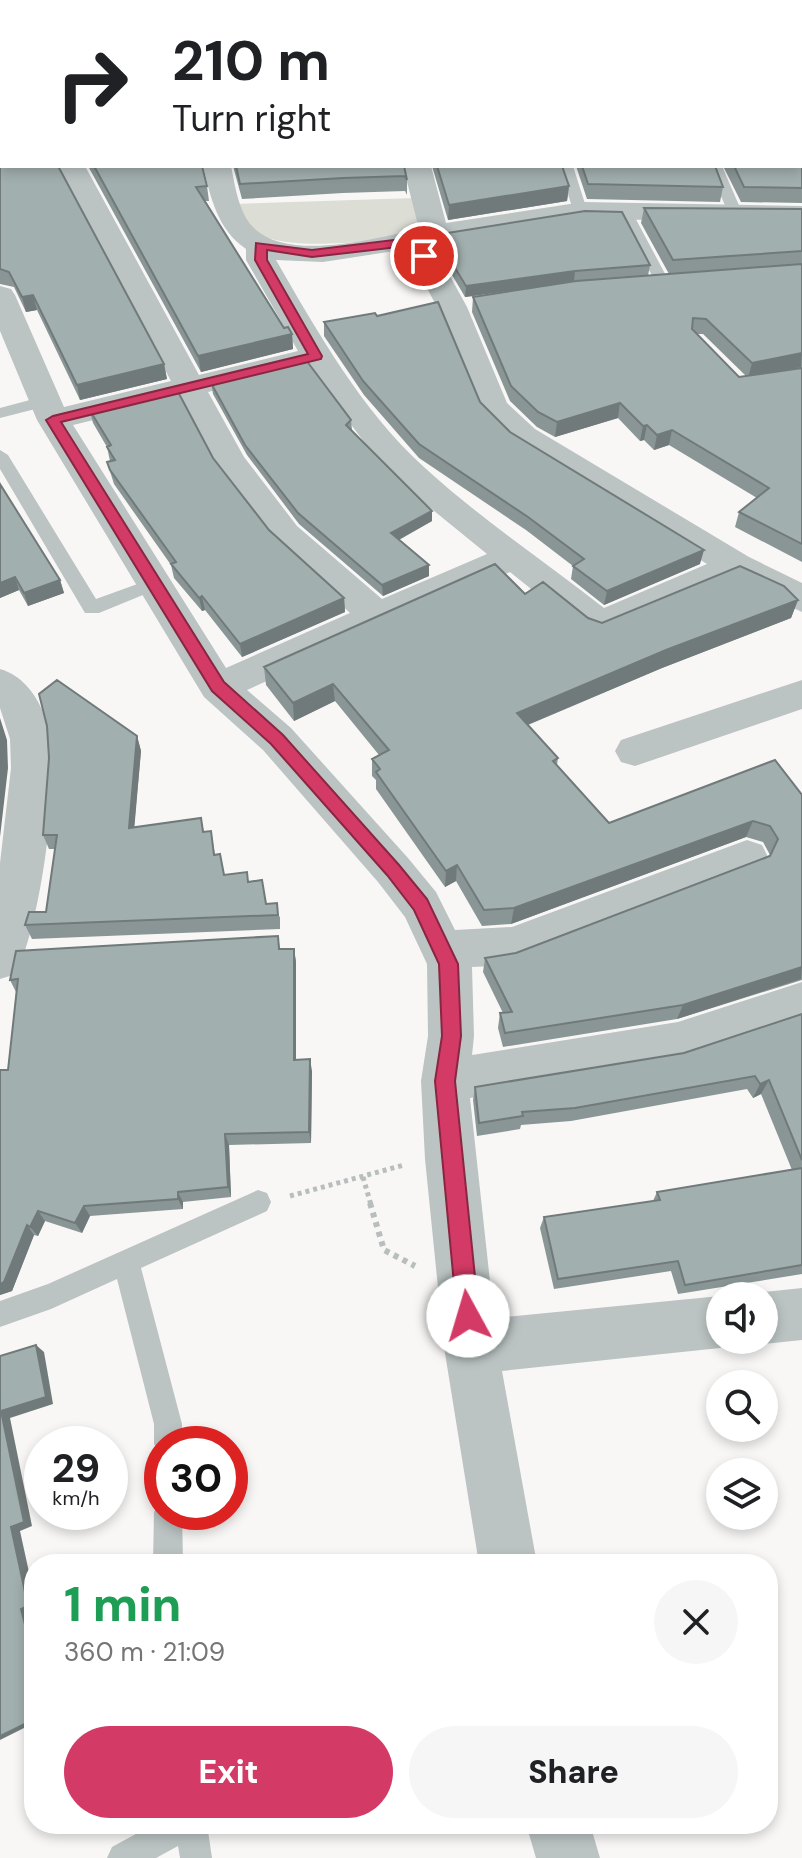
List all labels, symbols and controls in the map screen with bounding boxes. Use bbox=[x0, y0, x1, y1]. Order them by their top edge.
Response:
text: 210 m bbox=[172, 24, 330, 97]
icon: right bbox=[40, 32, 144, 136]
text: Turn right bbox=[172, 95, 331, 142]
pin bbox=[390, 222, 458, 290]
icon: arrive bbox=[402, 234, 446, 278]
position arrow bbox=[426, 1274, 510, 1358]
map controls bbox=[706, 1282, 778, 1530]
button: sound bbox=[706, 1282, 778, 1354]
button: search bbox=[706, 1370, 778, 1442]
speed limit sign: 30 bbox=[144, 1426, 248, 1530]
text: 29 bbox=[52, 1442, 100, 1494]
button: layers bbox=[706, 1458, 778, 1530]
text: km/h bbox=[52, 1485, 100, 1511]
text: 1 min bbox=[64, 1573, 181, 1636]
button: close bbox=[654, 1580, 738, 1664]
text: 360 m · 21:09 bbox=[64, 1635, 225, 1669]
button: Exit bbox=[64, 1726, 393, 1818]
button: Share bbox=[409, 1726, 738, 1818]

